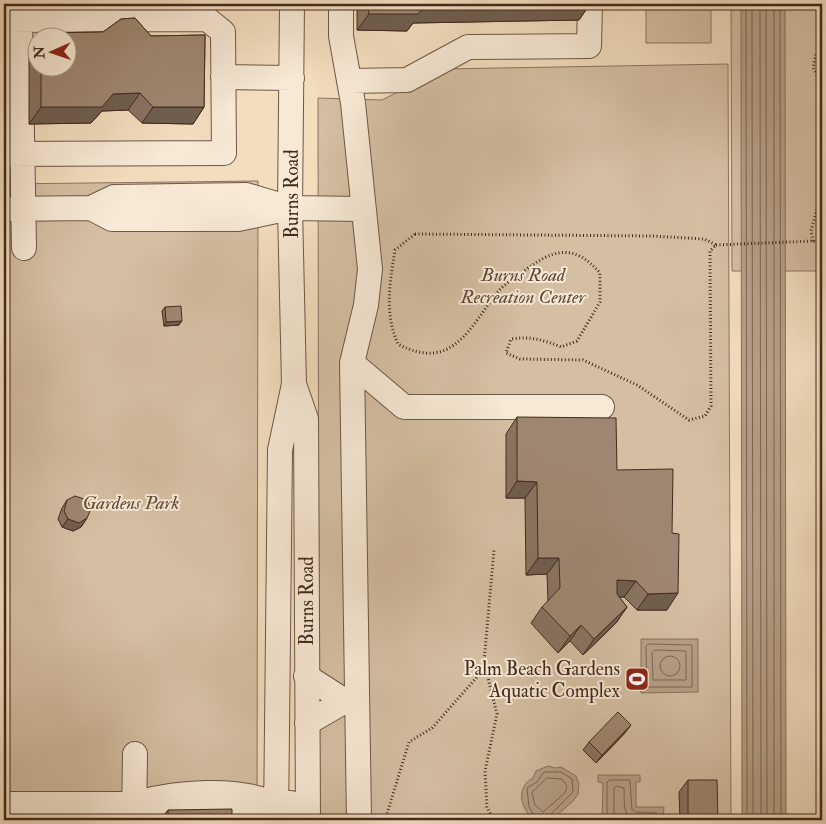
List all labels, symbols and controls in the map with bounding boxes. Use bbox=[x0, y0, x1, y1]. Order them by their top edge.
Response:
north arrow bbox=[28, 28, 78, 78]
text: N bbox=[31, 45, 48, 60]
street label: Burns Road bbox=[280, 149, 304, 239]
park label: Burns Road Recreation Center bbox=[459, 263, 586, 309]
park label: Gardens Park bbox=[83, 491, 180, 515]
street label: Burns Road bbox=[295, 556, 319, 646]
place label: Palm Beach Gardens Aquatic Complex bbox=[464, 657, 621, 704]
sports icon: Palm Beach Gardens Aquatic Complex bbox=[624, 666, 650, 692]

